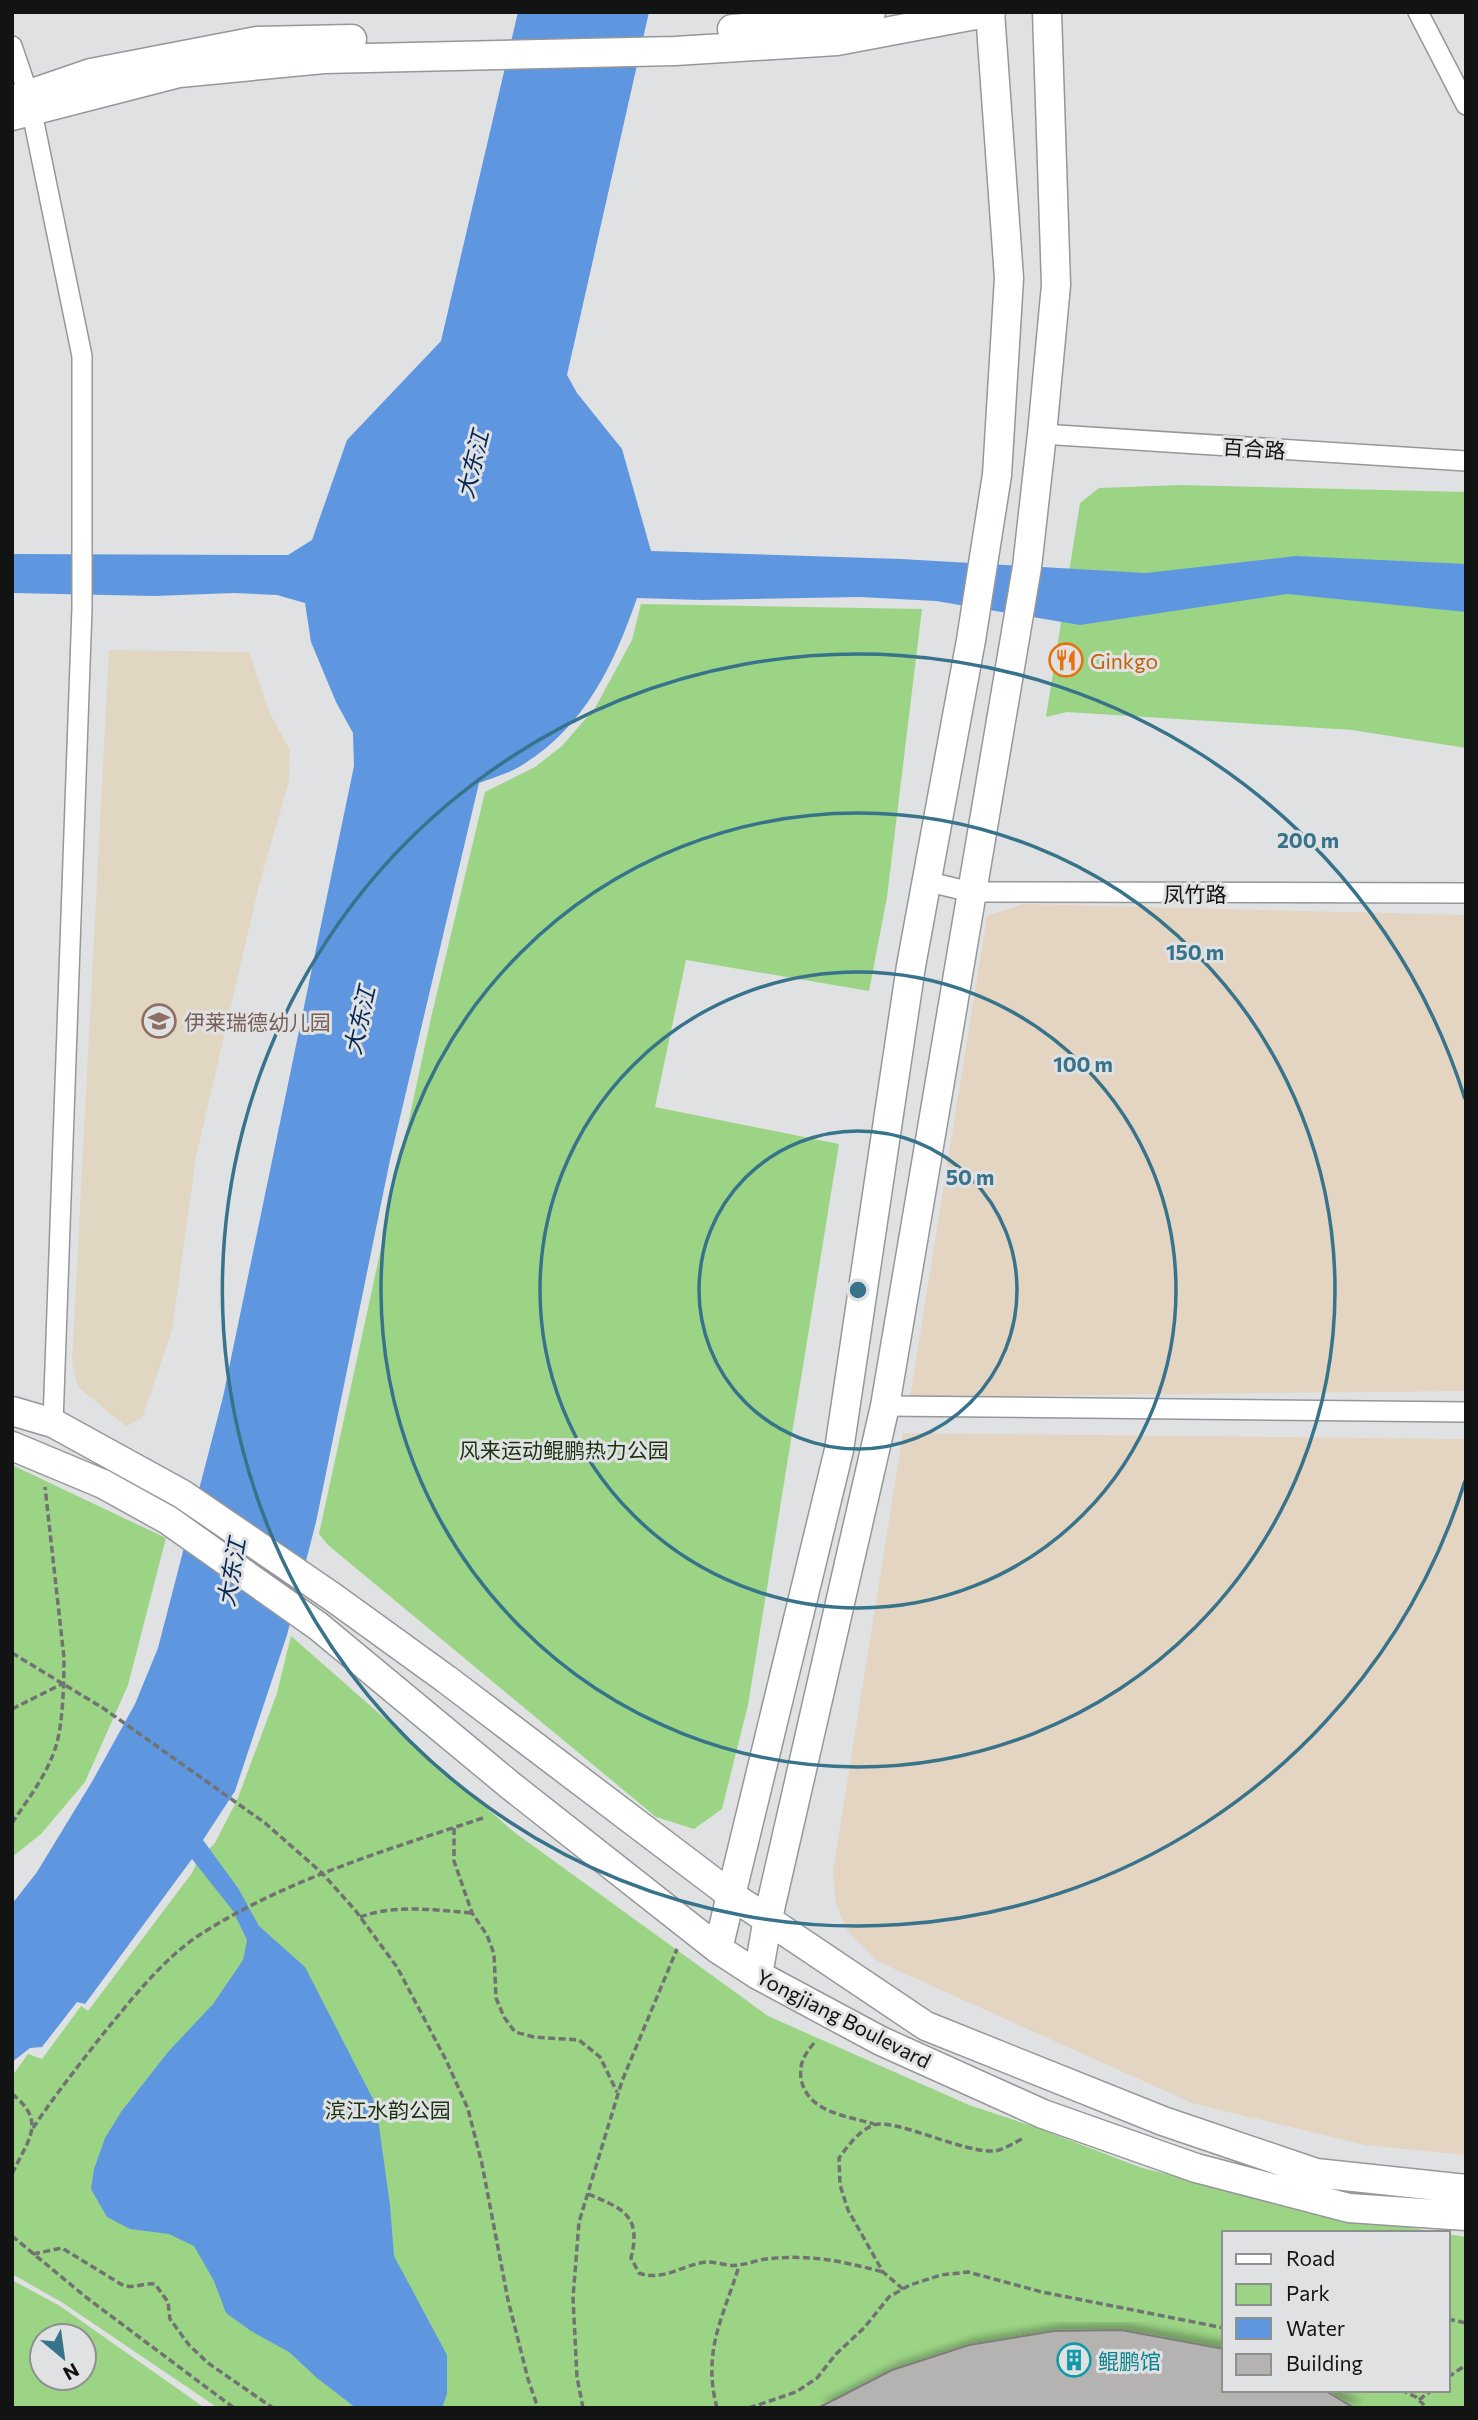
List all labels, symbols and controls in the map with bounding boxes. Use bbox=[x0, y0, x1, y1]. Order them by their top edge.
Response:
water label: 大东江 bbox=[450, 424, 495, 501]
street label: 百合路 bbox=[1222, 433, 1286, 463]
restaurant icon: Ginkgo bbox=[1047, 641, 1085, 679]
place label: Ginkgo bbox=[1090, 648, 1158, 673]
text: 200 m bbox=[1277, 827, 1339, 852]
street label: 凤竹路 bbox=[1164, 881, 1227, 906]
text: 150 m bbox=[1166, 939, 1224, 964]
water label: 大东江 bbox=[338, 980, 381, 1057]
school or university icon: 伊莱瑞德幼儿园 bbox=[140, 1002, 178, 1040]
place label: 伊莱瑞德幼儿园 bbox=[184, 1009, 331, 1034]
text: 100 m bbox=[1053, 1051, 1113, 1076]
text: 50 m bbox=[946, 1164, 994, 1189]
centre of rings bbox=[846, 1278, 870, 1302]
park label: 风来运动鲲鹏热力公园 bbox=[459, 1437, 669, 1462]
water label: 大东江 bbox=[211, 1533, 251, 1608]
street label: Yongjiang Boulevard bbox=[753, 1963, 935, 2073]
park label: 滨江水韵公园 bbox=[325, 2097, 451, 2122]
legend bbox=[1222, 2231, 1450, 2392]
text: Road bbox=[1286, 2245, 1335, 2270]
text: Park bbox=[1286, 2280, 1330, 2305]
text: Water bbox=[1286, 2315, 1345, 2340]
north arrow bbox=[28, 2322, 98, 2392]
building icon: 鲲鹏馆 bbox=[1055, 2341, 1093, 2379]
place label: 鲲鹏馆 bbox=[1098, 2348, 1161, 2373]
text: Building bbox=[1286, 2350, 1363, 2375]
text: N bbox=[60, 2359, 83, 2386]

